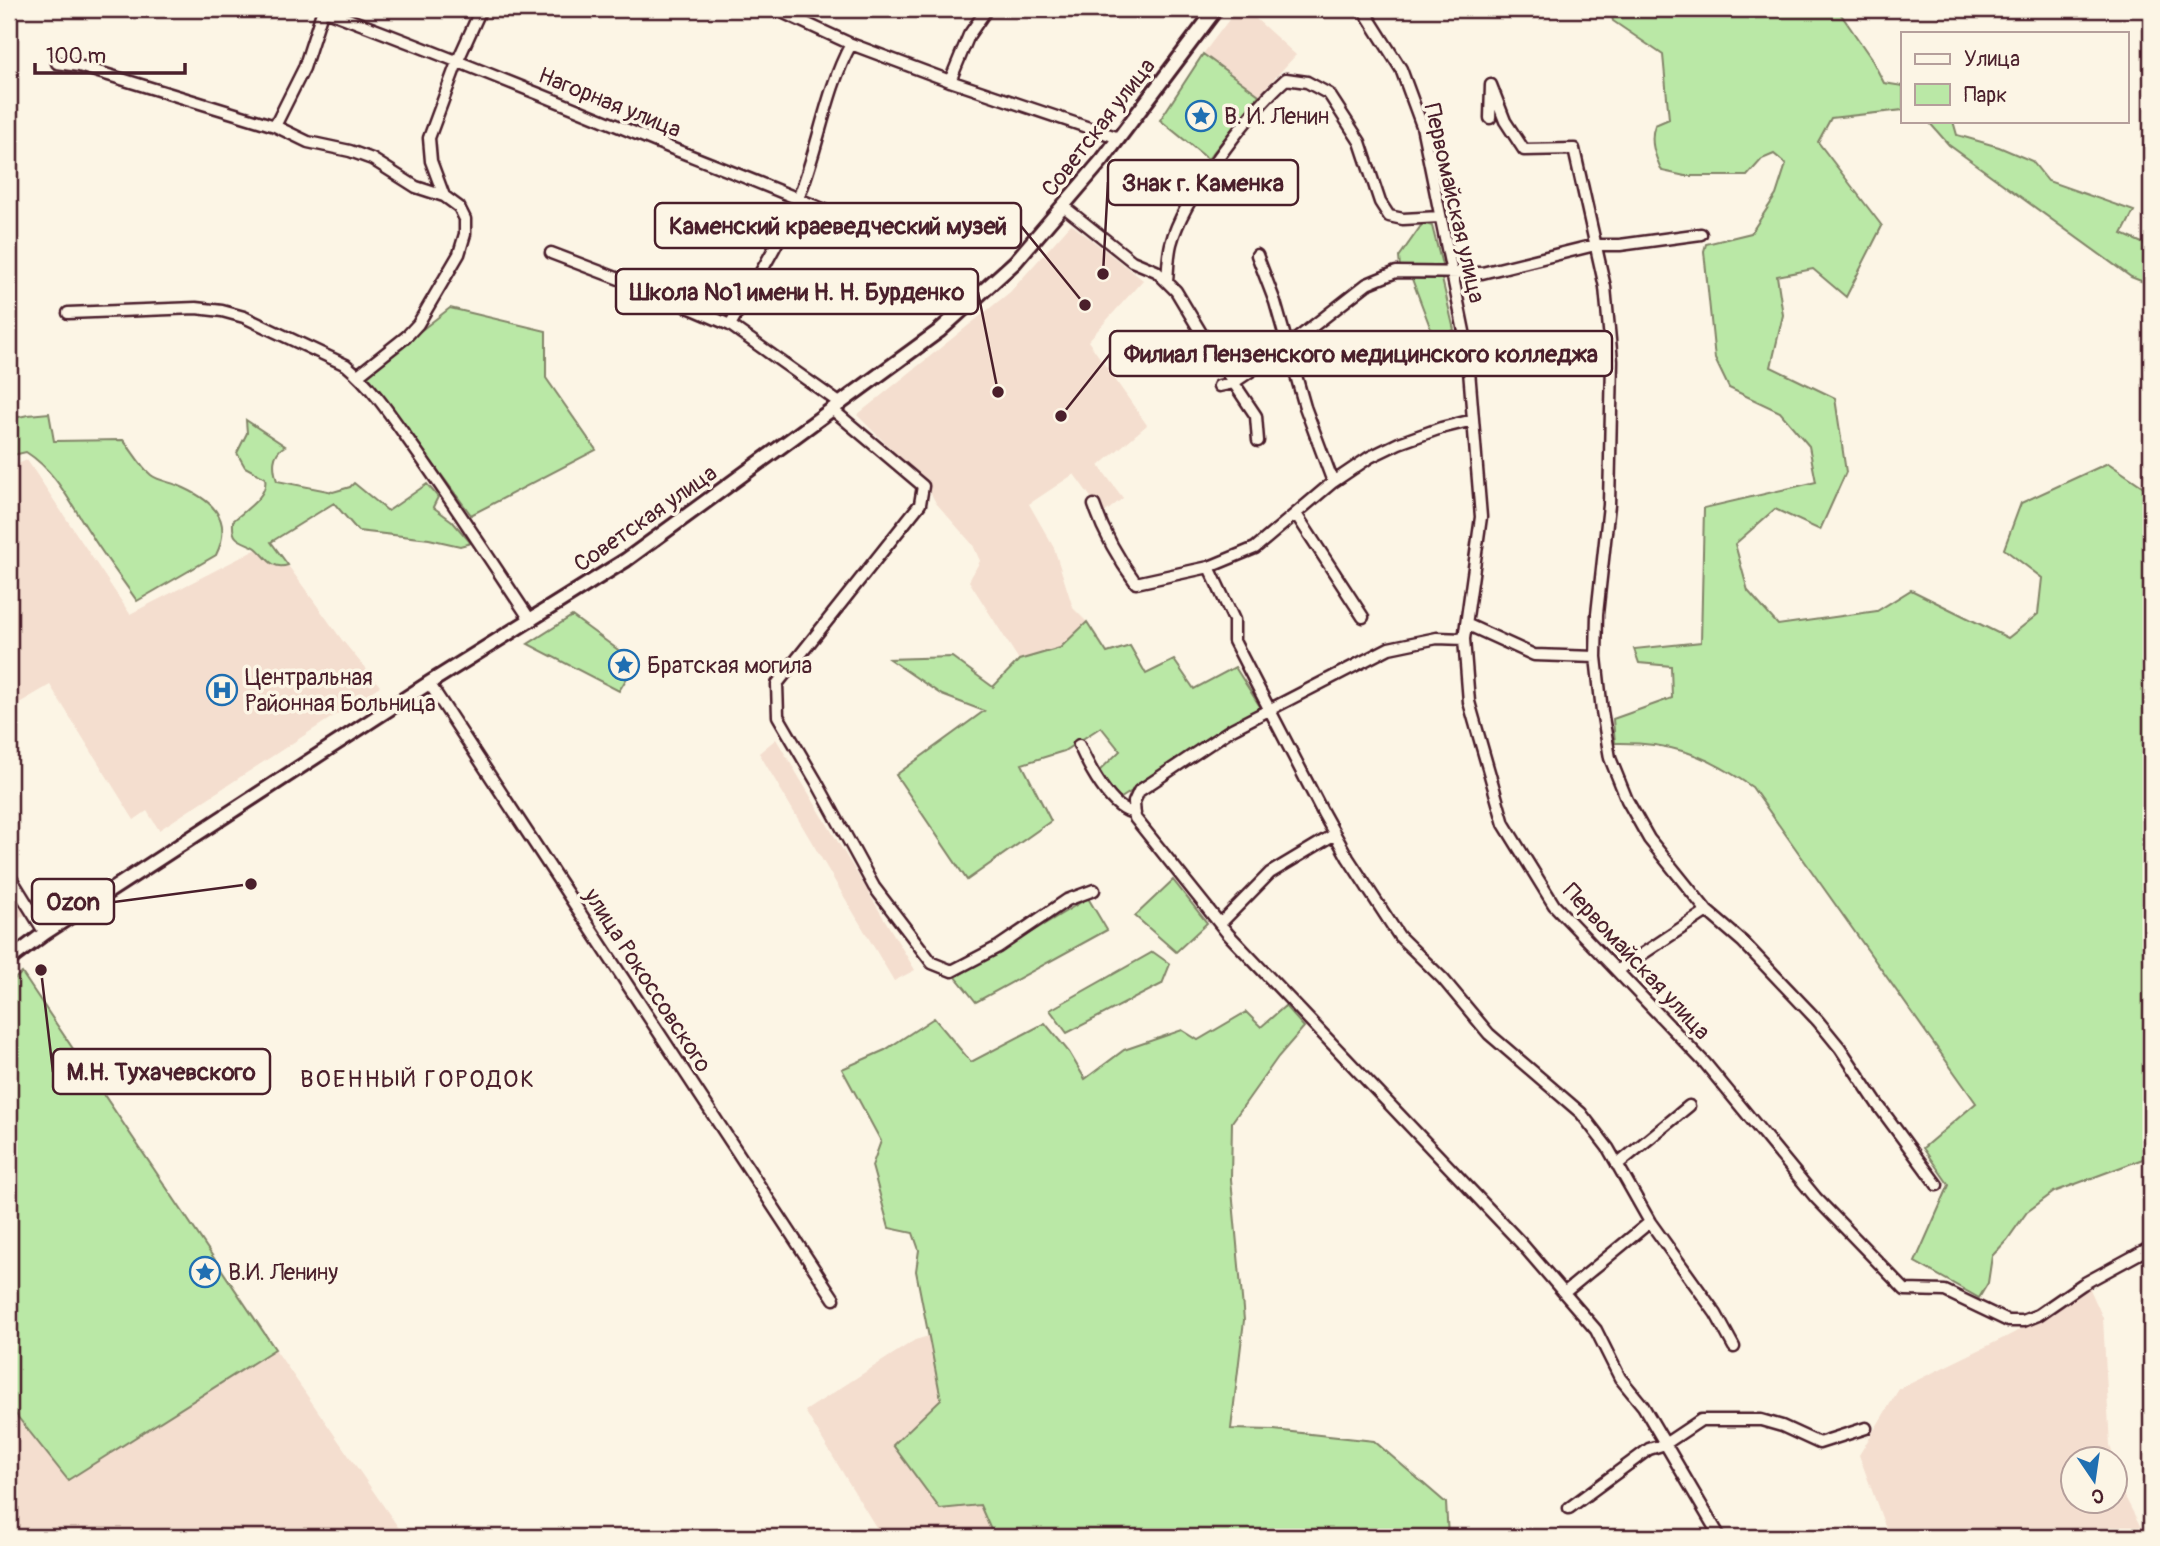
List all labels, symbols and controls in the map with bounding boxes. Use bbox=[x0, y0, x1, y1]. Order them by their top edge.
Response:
scale bar bbox=[35, 32, 186, 76]
legend bbox=[1901, 32, 2128, 122]
text: 100 m bbox=[46, 43, 106, 70]
text: Улица bbox=[1964, 46, 2020, 73]
street label: Советская улица bbox=[1035, 52, 1162, 202]
street label: Нагорная улица bbox=[534, 61, 686, 144]
text: Парк bbox=[1964, 82, 2007, 109]
place icon: В. И. Ленин bbox=[1184, 99, 1218, 133]
street label: Первомайская улица bbox=[1417, 101, 1492, 306]
place label: В. И. Ленин bbox=[1224, 102, 1329, 131]
callout: Знак г. Каменка bbox=[1108, 160, 1298, 205]
text: Знак г. Каменка bbox=[1122, 169, 1284, 198]
callout: Каменский краеведческий музей bbox=[655, 203, 1021, 248]
text: Каменский краеведческий музей bbox=[669, 212, 1007, 241]
callout: Школа №1 имени Н. Н. Бурденко bbox=[616, 269, 978, 314]
text: Школа №1 имени Н. Н. Бурденко bbox=[629, 278, 964, 307]
callout: Филиал Пензенского медицинского колледжа bbox=[1110, 331, 1612, 376]
text: Филиал Пензенского медицинского колледжа bbox=[1123, 340, 1598, 369]
street label: Советская улица bbox=[568, 458, 722, 578]
place icon: Братская могила bbox=[607, 648, 641, 682]
place label: Братская могила bbox=[647, 651, 812, 680]
place label: Центральная Районная Больница bbox=[245, 663, 436, 718]
hospital icon: Центральная Районная Больница bbox=[205, 673, 239, 707]
street label: Первомайская улица bbox=[1557, 877, 1717, 1046]
callout: Ozon bbox=[32, 879, 114, 924]
street label: улица Рокоссовского bbox=[577, 882, 718, 1078]
text: Ozon bbox=[46, 888, 100, 917]
callout: М.Н. Тухачевского bbox=[53, 1049, 270, 1094]
text: М.Н. Тухачевского bbox=[66, 1058, 256, 1087]
district label: ВОЕННЫЙ ГОРОДОК bbox=[300, 1065, 536, 1094]
place icon: В.И. Ленину bbox=[188, 1255, 222, 1289]
place label: В.И. Ленину bbox=[228, 1258, 338, 1287]
north arrow bbox=[2058, 1444, 2128, 1514]
text: С bbox=[2089, 1483, 2106, 1509]

